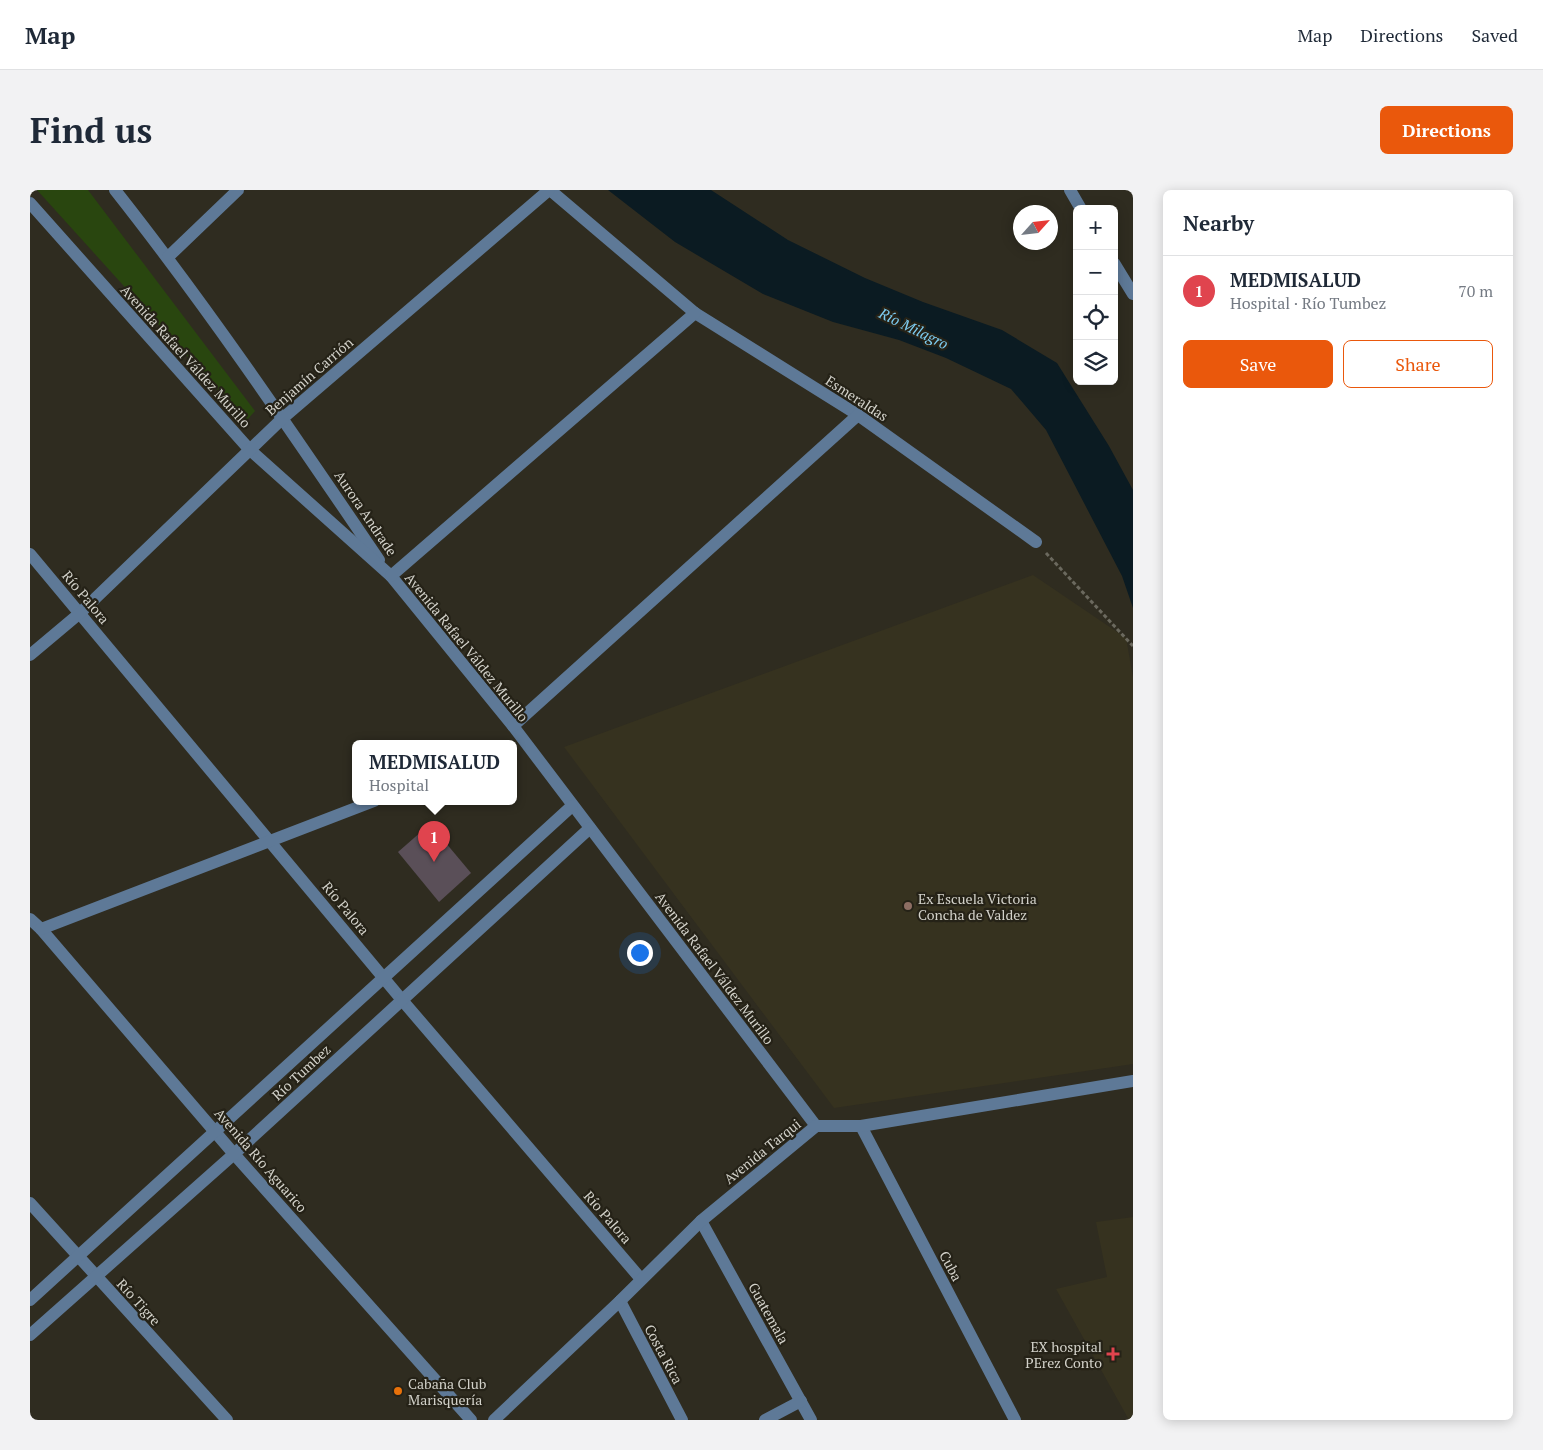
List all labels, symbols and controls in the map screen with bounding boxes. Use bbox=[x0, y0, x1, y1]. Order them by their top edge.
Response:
text: Map bbox=[25, 19, 75, 51]
text: Map bbox=[1297, 23, 1332, 47]
text: Directions bbox=[1360, 23, 1443, 47]
text: Saved bbox=[1471, 23, 1518, 47]
button: Directions bbox=[1380, 106, 1513, 154]
text: Find us bbox=[30, 107, 152, 153]
north arrow bbox=[1013, 205, 1058, 250]
map controls bbox=[1073, 205, 1118, 385]
button: + bbox=[1073, 205, 1118, 250]
text: Nearby bbox=[1183, 209, 1254, 237]
button: − bbox=[1073, 250, 1118, 295]
text: MEDMISALUD bbox=[1230, 267, 1361, 292]
street label: Avenida Rafael Váldez Murillo bbox=[117, 280, 256, 432]
text: 1 bbox=[1194, 280, 1204, 302]
text: 70 m bbox=[1458, 280, 1493, 302]
text: Hospital · Río Tumbez bbox=[1230, 292, 1386, 314]
button: locate bbox=[1073, 295, 1118, 340]
water label: Río Milagro bbox=[875, 302, 952, 354]
street label: Benjamín Carrión bbox=[261, 332, 357, 419]
button: layers bbox=[1073, 340, 1118, 385]
button: Save bbox=[1183, 340, 1333, 388]
button: Share bbox=[1343, 340, 1493, 388]
street label: Esmeraldas bbox=[822, 371, 892, 425]
street label: Aurora Andrade bbox=[330, 467, 402, 559]
street label: Río Palora bbox=[58, 566, 114, 628]
street label: Avenida Rafael Váldez Murillo bbox=[401, 569, 533, 726]
popup bbox=[352, 740, 517, 805]
text: MEDMISALUD bbox=[369, 749, 500, 774]
text: Hospital bbox=[369, 774, 429, 796]
pin: 1 bbox=[418, 821, 450, 862]
street label: Río Palora bbox=[318, 877, 374, 939]
street label: Avenida Rafael Váldez Murillo bbox=[651, 888, 779, 1048]
place label: Ex Escuela Victoria Concha de Valdez bbox=[918, 889, 1037, 924]
marker: Ex Escuela Victoria Concha de Valdez bbox=[902, 900, 914, 912]
your location bbox=[627, 940, 653, 966]
street label: Río Tumbez bbox=[267, 1040, 335, 1104]
street label: Avenida Río Aguarico bbox=[210, 1104, 312, 1216]
street label: Avenida Tarqui bbox=[720, 1114, 804, 1188]
street label: Río Palora bbox=[580, 1187, 636, 1247]
street label: Cuba bbox=[935, 1248, 967, 1284]
street label: Río Tigre bbox=[113, 1274, 165, 1330]
street label: Guatemala bbox=[744, 1279, 794, 1347]
street label: Costa Rica bbox=[640, 1321, 688, 1387]
place label: EX hospital PErez Conto bbox=[1025, 1337, 1102, 1372]
marker: EX hospital PErez Conto bbox=[1106, 1347, 1120, 1361]
place label: Cabaña Club Marisquería bbox=[408, 1374, 487, 1409]
marker: Cabaña Club Marisquería bbox=[392, 1385, 404, 1397]

